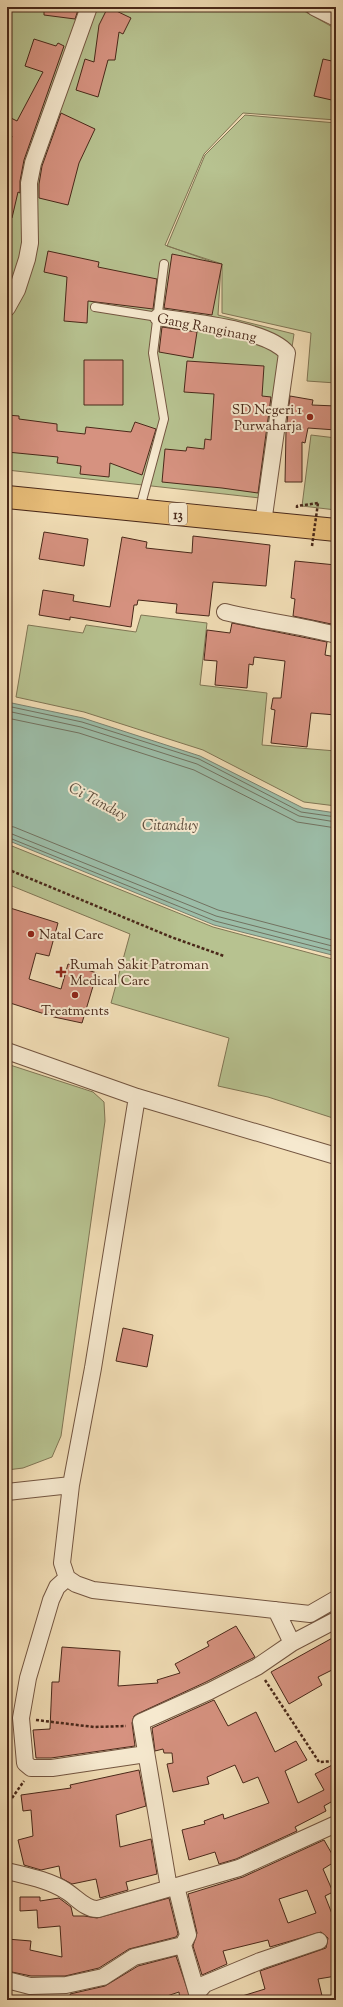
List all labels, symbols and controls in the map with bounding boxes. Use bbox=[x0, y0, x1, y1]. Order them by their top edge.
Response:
street label: Gang Ranginang bbox=[155, 310, 258, 348]
place label: SD Negeri 1 Purwaharja bbox=[232, 401, 303, 437]
marker: SD Negeri 1 Purwaharja bbox=[305, 412, 315, 422]
road number: 13 bbox=[169, 503, 187, 525]
water label: Ci Tanduy bbox=[64, 778, 130, 826]
water label: Citanduy bbox=[142, 816, 198, 837]
place label: Natal Care bbox=[39, 926, 104, 946]
marker: Natal Care bbox=[26, 929, 36, 939]
place label: Rumah Sakit Patroman Medical Care bbox=[70, 956, 209, 992]
marker: Rumah Sakit Patroman Medical Care bbox=[55, 966, 67, 978]
marker: Treatments bbox=[70, 990, 80, 1000]
place label: Treatments bbox=[41, 1002, 109, 1022]

